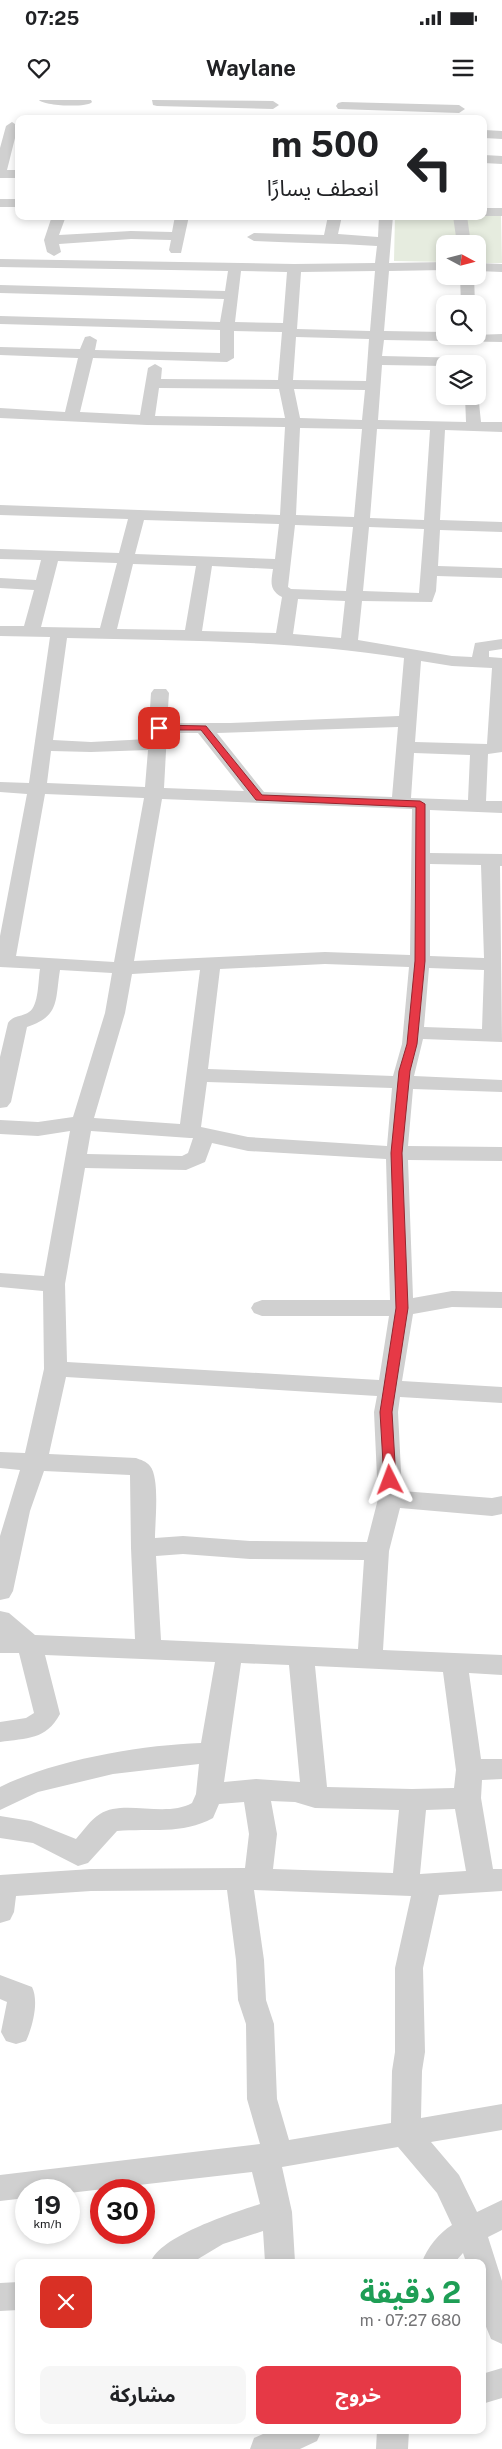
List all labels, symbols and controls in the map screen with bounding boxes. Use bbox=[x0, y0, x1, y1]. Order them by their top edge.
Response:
text: 07:25 bbox=[25, 7, 79, 29]
icon: heart bbox=[25, 54, 53, 82]
icon: menu bbox=[449, 54, 477, 82]
text: Waylane bbox=[206, 55, 296, 81]
text: 500 m bbox=[271, 124, 379, 165]
icon: left bbox=[397, 135, 462, 200]
text: انعطف يسارًا bbox=[267, 175, 379, 201]
north arrow bbox=[436, 235, 486, 285]
map controls bbox=[436, 235, 486, 405]
button: search bbox=[436, 295, 486, 345]
button: layers bbox=[436, 355, 486, 405]
pin bbox=[138, 707, 180, 749]
icon: arrive bbox=[145, 714, 173, 742]
position arrow bbox=[363, 1453, 415, 1505]
speed limit sign: 30 bbox=[90, 2179, 155, 2244]
text: 19 bbox=[34, 2190, 61, 2220]
text: km/h bbox=[33, 2217, 62, 2231]
text: 2 دقيقة bbox=[360, 2274, 461, 2310]
button: close bbox=[40, 2276, 92, 2328]
text: 680 m · 07:27 bbox=[360, 2311, 461, 2330]
button: مشاركة bbox=[40, 2366, 246, 2424]
button: خروج bbox=[256, 2366, 461, 2424]

